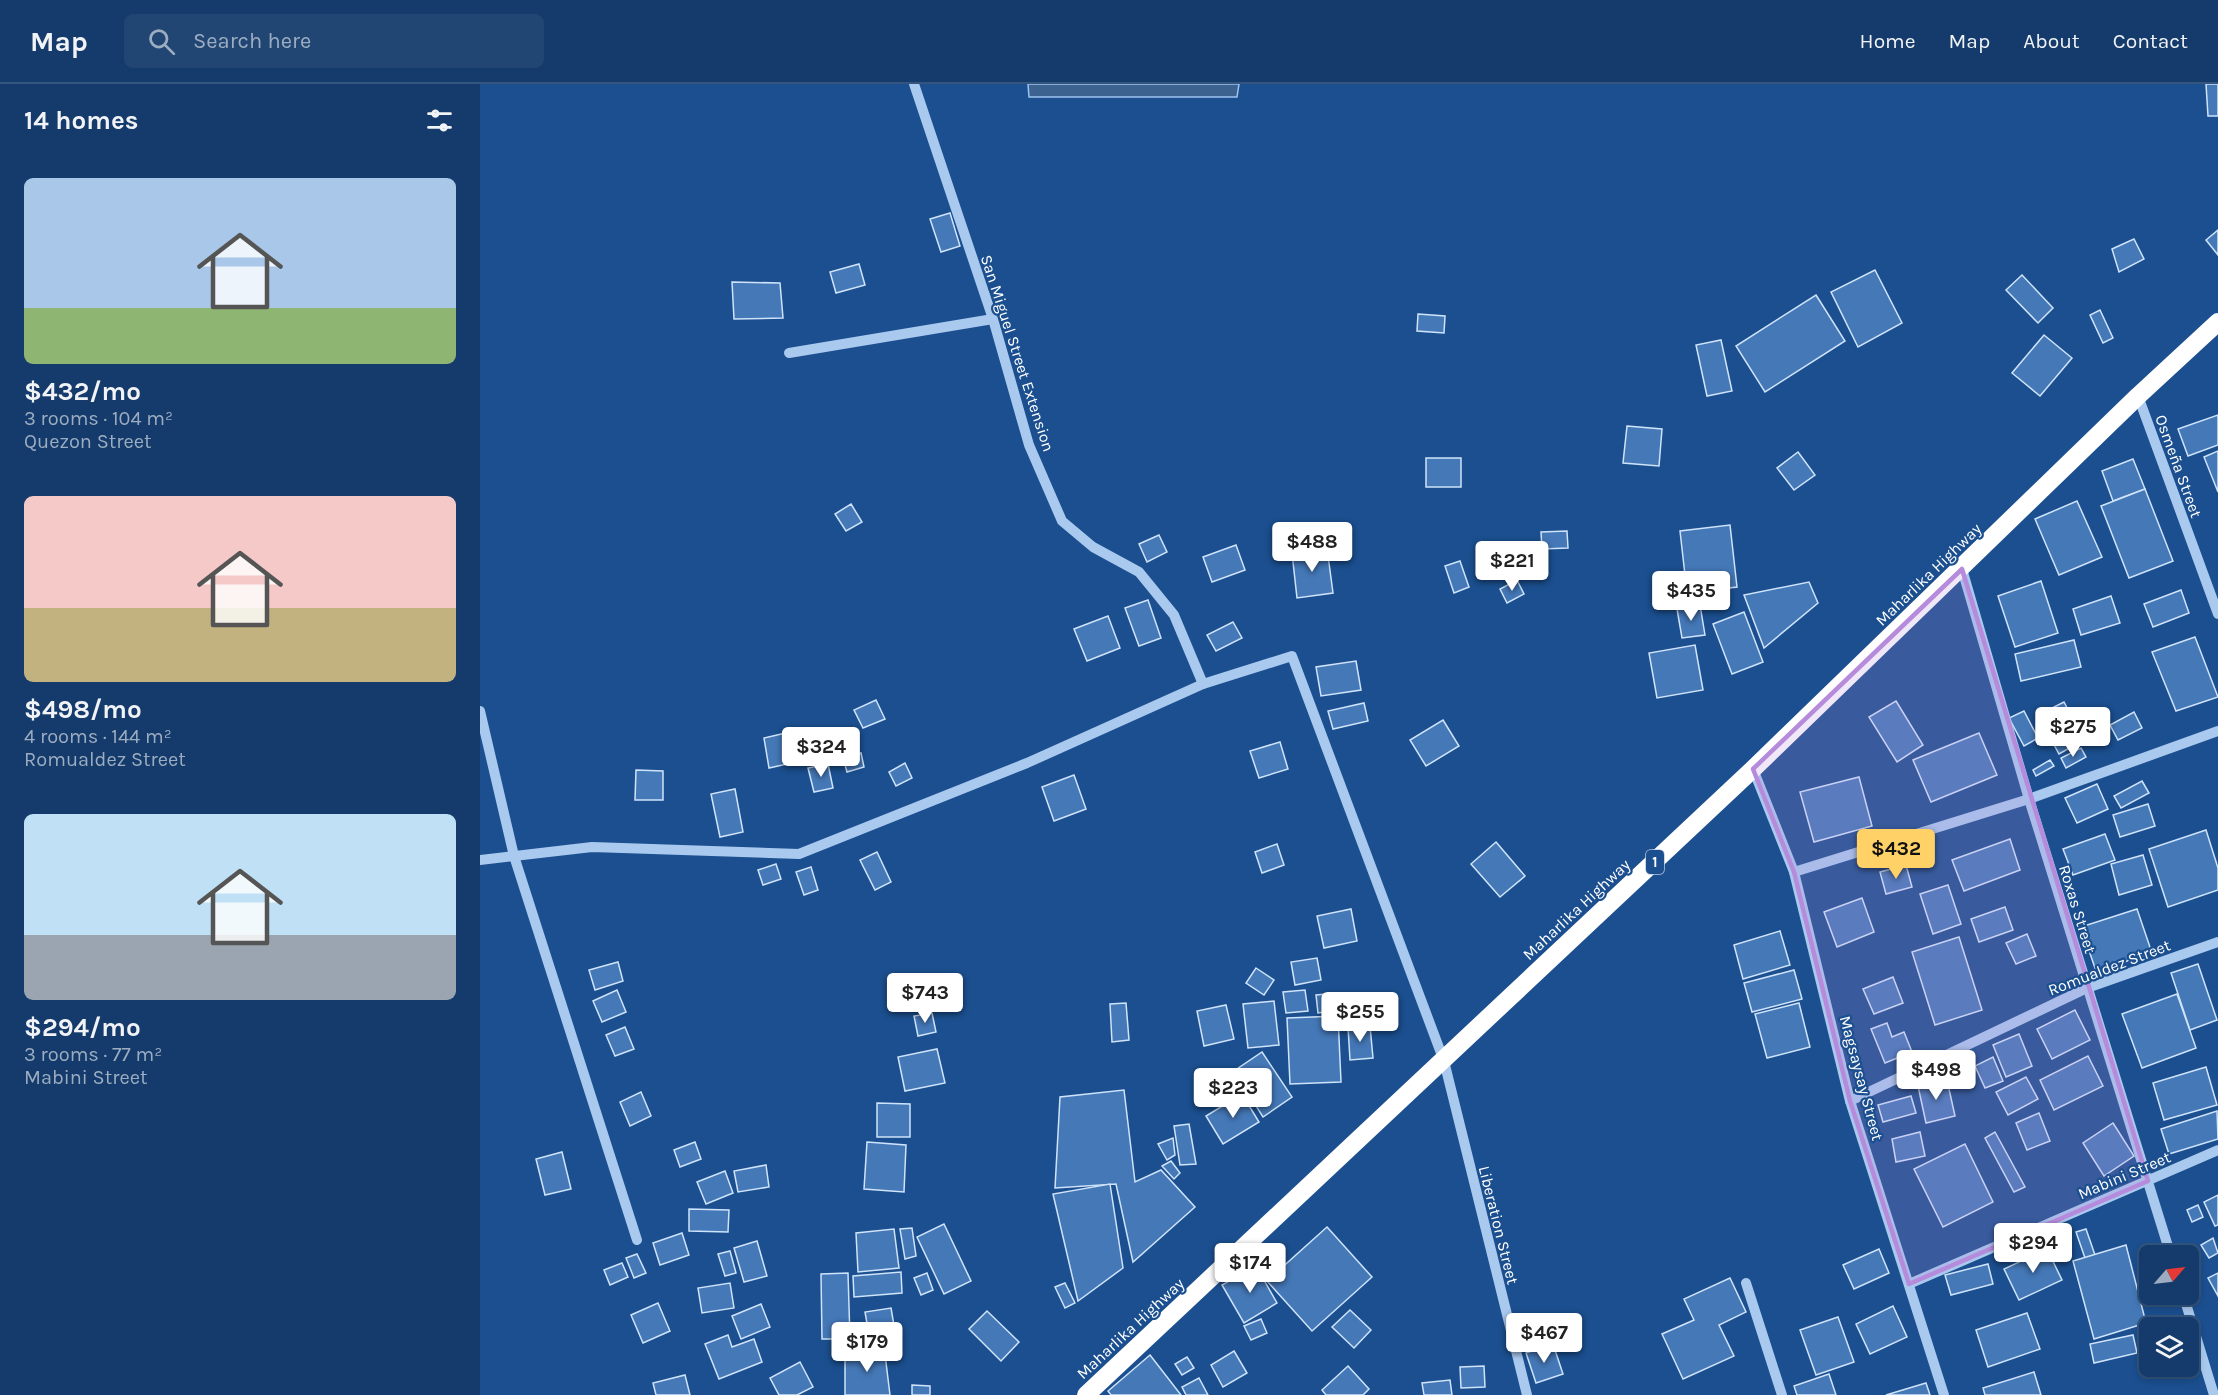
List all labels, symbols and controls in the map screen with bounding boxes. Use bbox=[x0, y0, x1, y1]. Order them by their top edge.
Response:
search box bbox=[124, 14, 544, 68]
text: Map bbox=[30, 25, 88, 58]
icon: search bbox=[145, 25, 178, 58]
text: Search here bbox=[193, 28, 311, 54]
text: Home bbox=[1860, 29, 1916, 53]
text: Map bbox=[1949, 29, 1990, 53]
text: About bbox=[2023, 29, 2080, 53]
text: Contact bbox=[2113, 29, 2188, 53]
icon: filters bbox=[423, 104, 456, 137]
text: 14 homes bbox=[24, 105, 138, 136]
icon: home bbox=[186, 217, 294, 325]
street label: San Miguel Street Extension bbox=[977, 252, 1058, 454]
text: $432/mo bbox=[24, 376, 141, 407]
text: 3 rooms · 104 m² bbox=[24, 407, 173, 430]
street label: Osmeña Street bbox=[2151, 412, 2206, 520]
text: Quezon Street bbox=[24, 430, 152, 453]
street label: Maharlika Highway bbox=[1872, 519, 1986, 630]
pin: $488 bbox=[1276, 522, 1348, 573]
text: $488 bbox=[1286, 530, 1338, 553]
icon: home bbox=[186, 535, 294, 643]
pin: $221 bbox=[1476, 541, 1548, 592]
text: $221 bbox=[1489, 549, 1535, 572]
pin: $435 bbox=[1655, 571, 1727, 622]
text: $435 bbox=[1666, 579, 1716, 602]
text: $498/mo bbox=[24, 694, 142, 725]
pin: $275 bbox=[2037, 707, 2109, 758]
text: $275 bbox=[2049, 715, 2097, 738]
text: 4 rooms · 144 m² bbox=[24, 725, 172, 748]
pin: $324 bbox=[785, 727, 857, 778]
text: $324 bbox=[796, 735, 846, 758]
text: Romualdez Street bbox=[24, 748, 186, 771]
pin: $432 bbox=[1860, 829, 1932, 880]
text: $432 bbox=[1871, 837, 1921, 860]
road number: 1 bbox=[1646, 850, 1664, 874]
icon: home bbox=[186, 853, 294, 961]
street label: Maharlika Highway bbox=[1519, 854, 1634, 964]
street label: Roxas Street bbox=[2055, 863, 2100, 956]
street label: Romualdez Street bbox=[2045, 935, 2173, 1000]
pin: $743 bbox=[889, 973, 961, 1024]
text: $743 bbox=[901, 981, 949, 1004]
pin: $255 bbox=[1324, 992, 1396, 1043]
text: $255 bbox=[1335, 1000, 1385, 1023]
text: $294/mo bbox=[24, 1012, 141, 1043]
street label: Magsaysay Street bbox=[1836, 1014, 1887, 1143]
text: 3 rooms · 77 m² bbox=[24, 1043, 162, 1066]
pin: $498 bbox=[1900, 1050, 1972, 1101]
text: $498 bbox=[1911, 1058, 1961, 1081]
text: Mabini Street bbox=[24, 1066, 147, 1089]
pin: $223 bbox=[1197, 1068, 1269, 1119]
text: $223 bbox=[1208, 1076, 1258, 1099]
street label: Mabini Street bbox=[2075, 1147, 2173, 1204]
street label: Liberation Street bbox=[1475, 1164, 1522, 1286]
pin: $294 bbox=[1997, 1223, 2069, 1274]
text: $294 bbox=[2008, 1231, 2058, 1254]
pin: $174 bbox=[1214, 1243, 1286, 1294]
north arrow bbox=[2139, 1245, 2199, 1305]
map controls bbox=[2139, 1245, 2199, 1377]
text: $174 bbox=[1229, 1251, 1271, 1274]
street label: Maharlika Highway bbox=[1073, 1273, 1188, 1383]
pin: $467 bbox=[1508, 1313, 1580, 1364]
button: layers bbox=[2139, 1317, 2199, 1377]
text: $467 bbox=[1520, 1321, 1568, 1344]
pin: $179 bbox=[831, 1322, 903, 1373]
text: $179 bbox=[845, 1330, 889, 1353]

